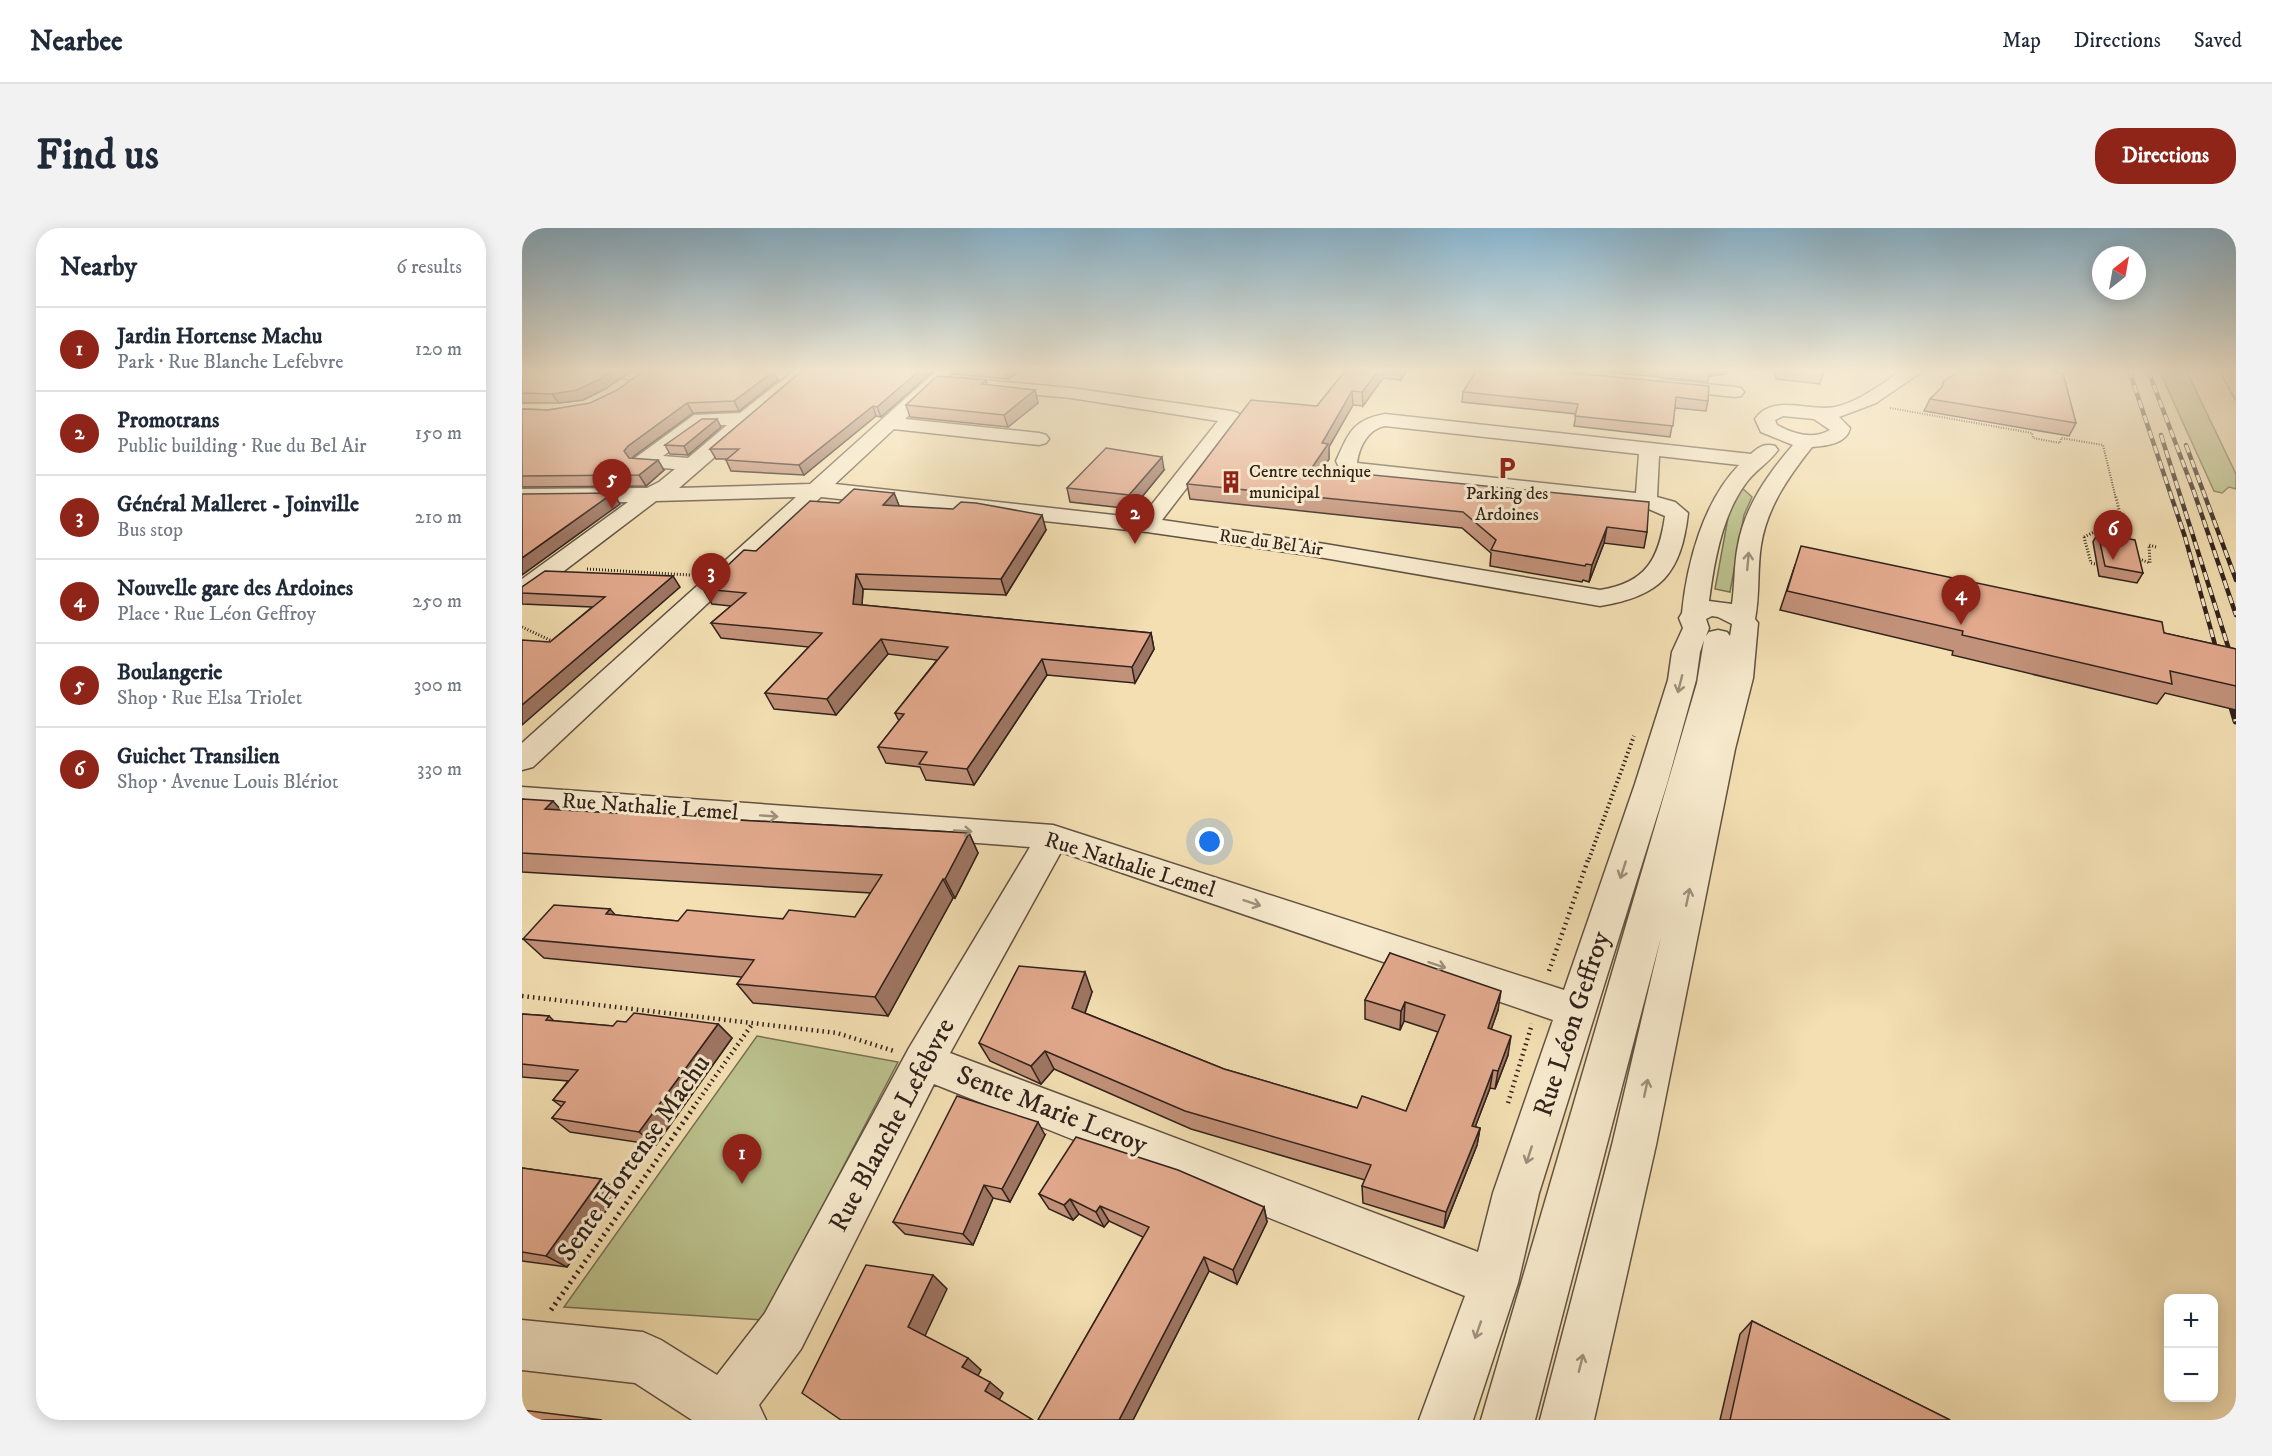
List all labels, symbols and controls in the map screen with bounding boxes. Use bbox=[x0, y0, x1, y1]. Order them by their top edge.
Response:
text: Nearbee bbox=[30, 24, 123, 59]
text: Map bbox=[2002, 28, 2041, 54]
text: Directions bbox=[2074, 28, 2161, 54]
text: Saved bbox=[2194, 28, 2242, 54]
button: Directions bbox=[2095, 128, 2236, 184]
text: Find us bbox=[36, 130, 159, 182]
north arrow bbox=[2092, 246, 2146, 300]
text: Nearby bbox=[60, 251, 137, 284]
text: 6 results bbox=[396, 255, 462, 280]
text: Jardin Hortense Machu bbox=[117, 323, 322, 350]
text: 1 bbox=[76, 337, 83, 362]
text: 120 m bbox=[415, 337, 462, 362]
text: Park · Rue Blanche Lefebvre bbox=[117, 350, 343, 375]
text: Promotrans bbox=[117, 407, 219, 434]
text: 2 bbox=[75, 421, 84, 446]
text: 150 m bbox=[415, 421, 462, 446]
text: Public building · Rue du Bel Air bbox=[117, 434, 367, 459]
parking icon: Parking des Ardoines bbox=[1494, 455, 1520, 481]
pin: 5 bbox=[592, 460, 632, 509]
place label: Centre technique municipal bbox=[1249, 461, 1371, 504]
building icon: Centre technique municipal bbox=[1218, 469, 1244, 495]
place label: Parking des Ardoines bbox=[1466, 483, 1548, 526]
text: Général Malleret - Joinville bbox=[117, 491, 359, 518]
pin: 2 bbox=[1116, 494, 1154, 544]
text: 3 bbox=[76, 505, 83, 530]
text: 210 m bbox=[415, 505, 462, 530]
pin: 6 bbox=[2094, 510, 2132, 560]
text: Bus stop bbox=[117, 518, 183, 543]
street label: Rue du Bel Air bbox=[1218, 525, 1325, 561]
one-way arrow bbox=[1743, 552, 1754, 571]
pin: 3 bbox=[692, 554, 730, 603]
text: Nouvelle gare des Ardoines bbox=[117, 575, 353, 602]
pin: 4 bbox=[1942, 576, 1980, 625]
text: 4 bbox=[74, 589, 85, 614]
text: 250 m bbox=[412, 589, 462, 614]
text: Place · Rue Léon Geffroy bbox=[117, 602, 316, 627]
text: Boulangerie bbox=[117, 659, 222, 686]
text: 5 bbox=[75, 673, 84, 698]
text: 300 m bbox=[414, 673, 462, 698]
one-way arrow bbox=[1674, 674, 1686, 693]
text: Shop · Rue Elsa Triolet bbox=[117, 686, 302, 711]
text: Guichet Transilien bbox=[117, 743, 280, 770]
text: 6 bbox=[74, 757, 85, 782]
text: 330 m bbox=[417, 757, 462, 782]
text: Shop · Avenue Louis Blériot bbox=[117, 770, 338, 795]
street label: Rue Nathalie Lemel bbox=[561, 787, 740, 827]
one-way arrow bbox=[758, 811, 778, 822]
one-way arrow bbox=[953, 825, 973, 836]
street label: Rue Nathalie Lemel bbox=[1041, 826, 1219, 904]
your location bbox=[1195, 827, 1224, 856]
one-way arrow bbox=[1617, 860, 1628, 879]
one-way arrow bbox=[1682, 888, 1694, 907]
one-way arrow bbox=[1242, 899, 1261, 910]
street label: Rue Léon Geffroy bbox=[1526, 927, 1618, 1121]
one-way arrow bbox=[1428, 960, 1446, 971]
street label: Rue Blanche Lefebvre bbox=[821, 1012, 963, 1238]
street label: Sente Hortense Machu bbox=[550, 1048, 718, 1268]
street label: Sente Marie Leroy bbox=[952, 1058, 1152, 1162]
one-way arrow bbox=[1641, 1079, 1652, 1098]
pin: 1 bbox=[722, 1134, 762, 1184]
one-way arrow bbox=[1523, 1145, 1534, 1164]
map controls bbox=[2164, 1294, 2218, 1402]
button: + bbox=[2164, 1294, 2218, 1348]
one-way arrow bbox=[1471, 1320, 1482, 1339]
button: − bbox=[2164, 1348, 2218, 1402]
one-way arrow bbox=[1575, 1354, 1587, 1373]

